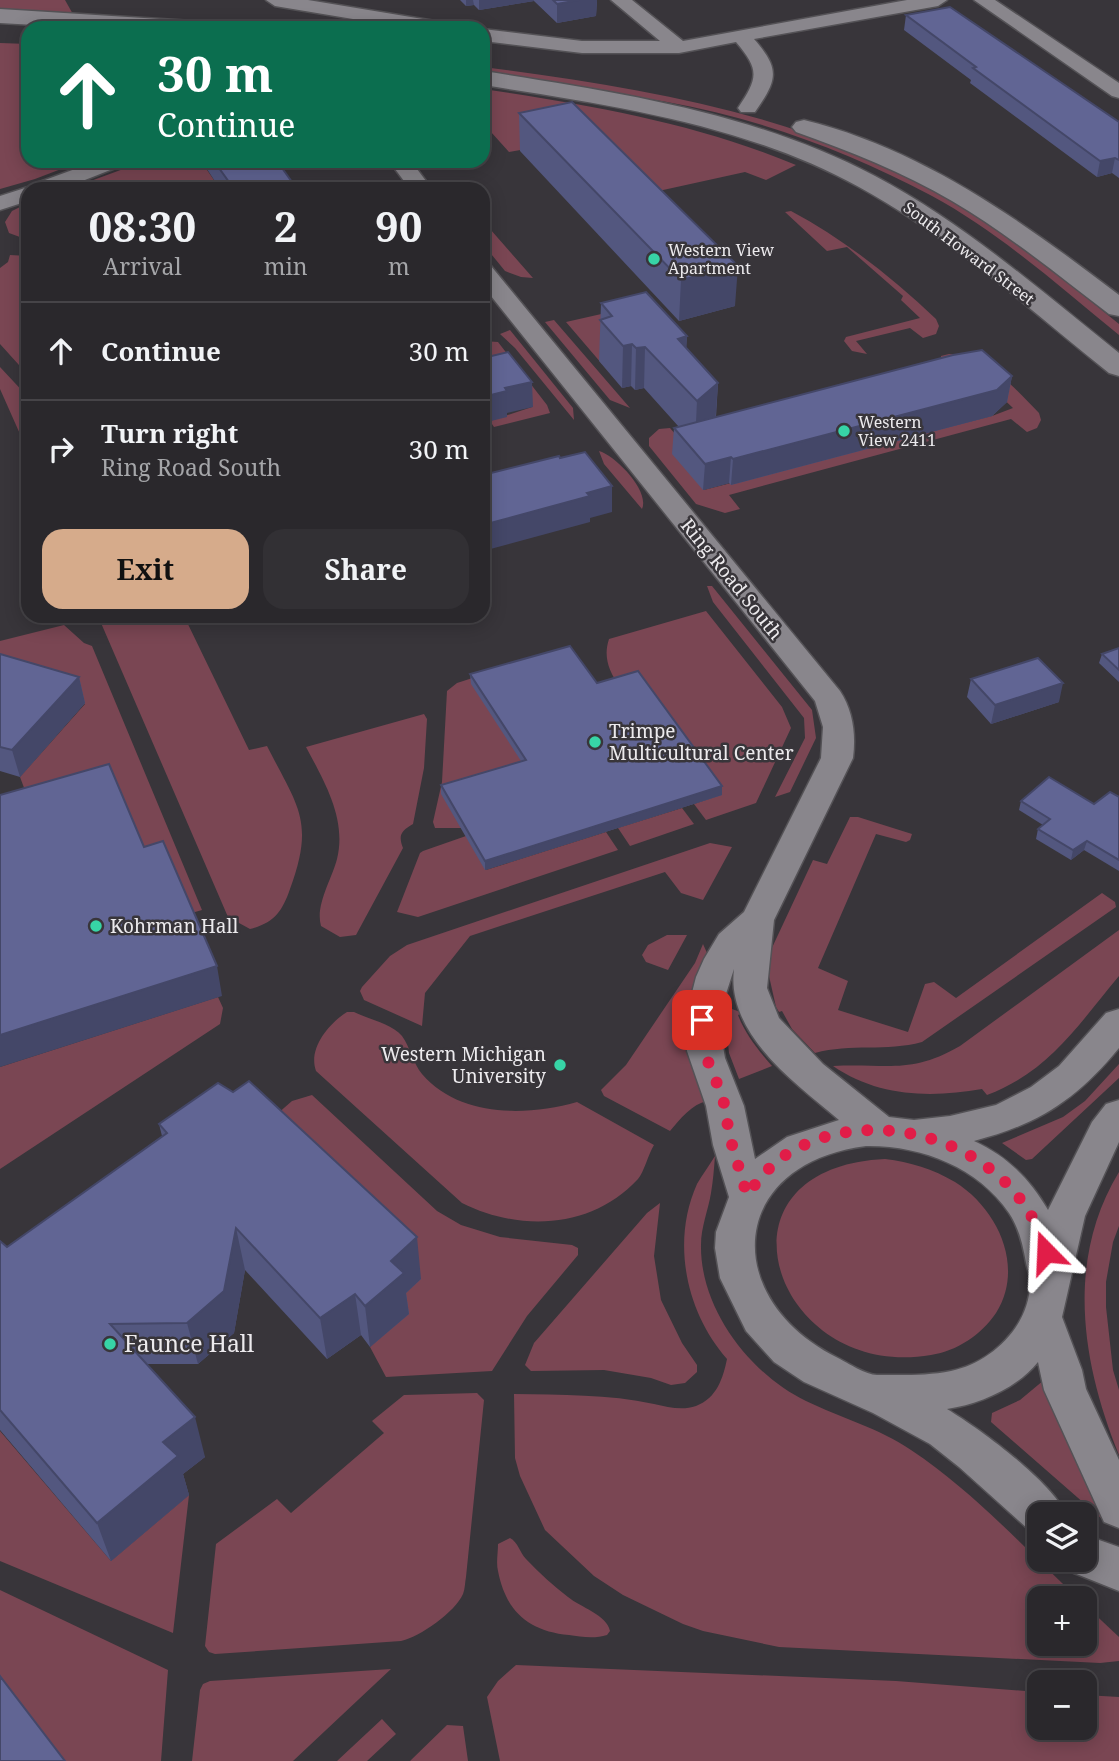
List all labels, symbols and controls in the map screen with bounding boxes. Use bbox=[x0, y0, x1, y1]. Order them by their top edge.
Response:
text: 30 m bbox=[157, 40, 273, 106]
icon: ahead bbox=[42, 49, 133, 140]
text: Continue bbox=[157, 103, 295, 146]
street label: South Howard Street bbox=[899, 196, 1039, 310]
text: 08:30 bbox=[88, 197, 196, 254]
text: 2 bbox=[274, 197, 297, 254]
text: 90 bbox=[375, 197, 423, 254]
place label: Western View Apartment bbox=[668, 239, 774, 279]
text: Arrival bbox=[103, 250, 182, 282]
text: min bbox=[264, 250, 308, 282]
text: m bbox=[388, 250, 410, 282]
marker: Western View Apartment bbox=[646, 251, 662, 267]
icon: ahead bbox=[42, 332, 80, 370]
text: Continue bbox=[101, 333, 221, 369]
text: 30 m bbox=[409, 333, 469, 369]
place label: Western View 2411 bbox=[858, 411, 936, 451]
text: Turn right bbox=[101, 415, 238, 451]
marker: Western View 2411 bbox=[836, 423, 852, 439]
icon: right bbox=[42, 430, 80, 468]
text: 30 m bbox=[409, 431, 469, 467]
text: Ring Road South bbox=[101, 451, 281, 483]
street label: Ring Road South bbox=[675, 513, 789, 645]
button: Exit bbox=[42, 529, 249, 609]
button: Share bbox=[263, 529, 469, 609]
place label: Trimpe Multicultural Center bbox=[609, 718, 794, 766]
marker: Trimpe Multicultural Center bbox=[587, 734, 603, 750]
place label: Kohrman Hall bbox=[110, 913, 238, 939]
marker: Kohrman Hall bbox=[88, 918, 104, 934]
pin bbox=[672, 990, 732, 1050]
icon: arrive bbox=[683, 1001, 721, 1039]
place label: Western Michigan University bbox=[381, 1041, 546, 1089]
marker: Western Michigan University bbox=[552, 1057, 568, 1073]
position arrow bbox=[1009, 1215, 1083, 1289]
place label: Faunce Hall bbox=[124, 1327, 254, 1359]
marker: Faunce Hall bbox=[102, 1336, 118, 1352]
map controls bbox=[1027, 1502, 1097, 1740]
button: layers bbox=[1027, 1502, 1097, 1572]
button: + bbox=[1027, 1586, 1097, 1656]
button: − bbox=[1027, 1670, 1097, 1740]

